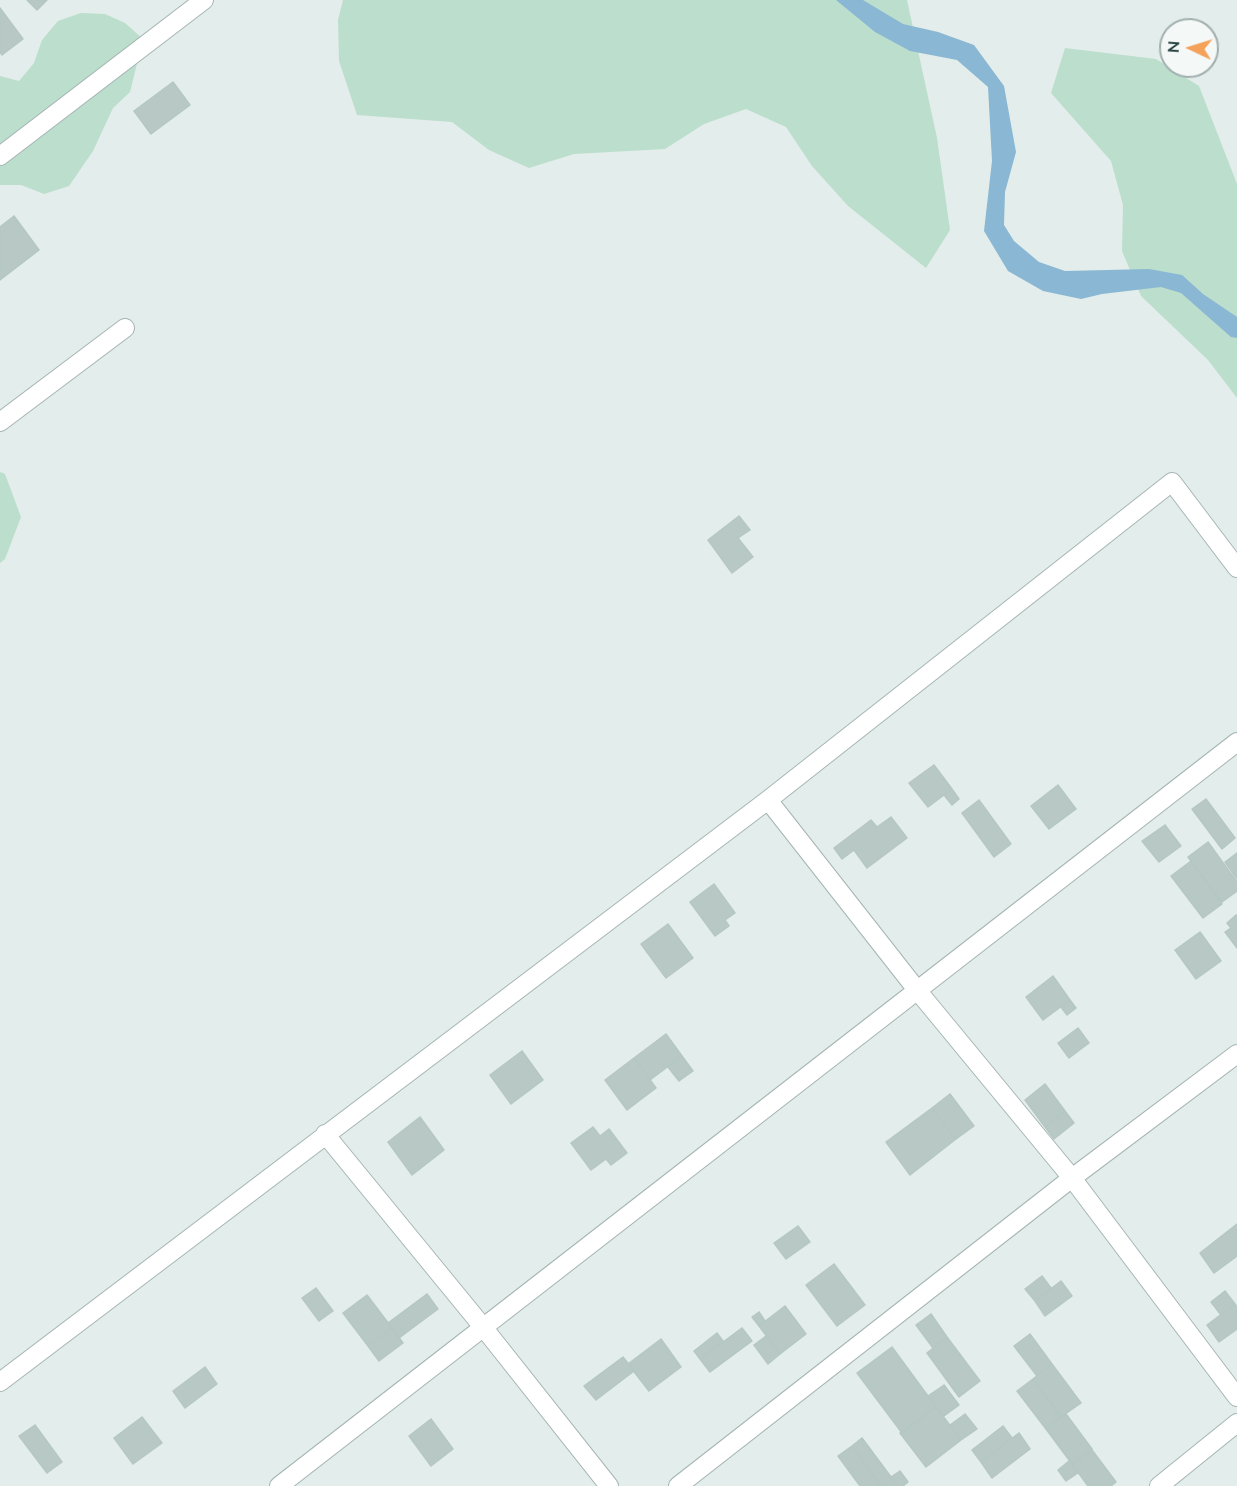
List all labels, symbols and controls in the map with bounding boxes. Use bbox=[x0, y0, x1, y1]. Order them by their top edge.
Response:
north arrow bbox=[1159, 18, 1219, 78]
text: N bbox=[1163, 40, 1183, 54]

